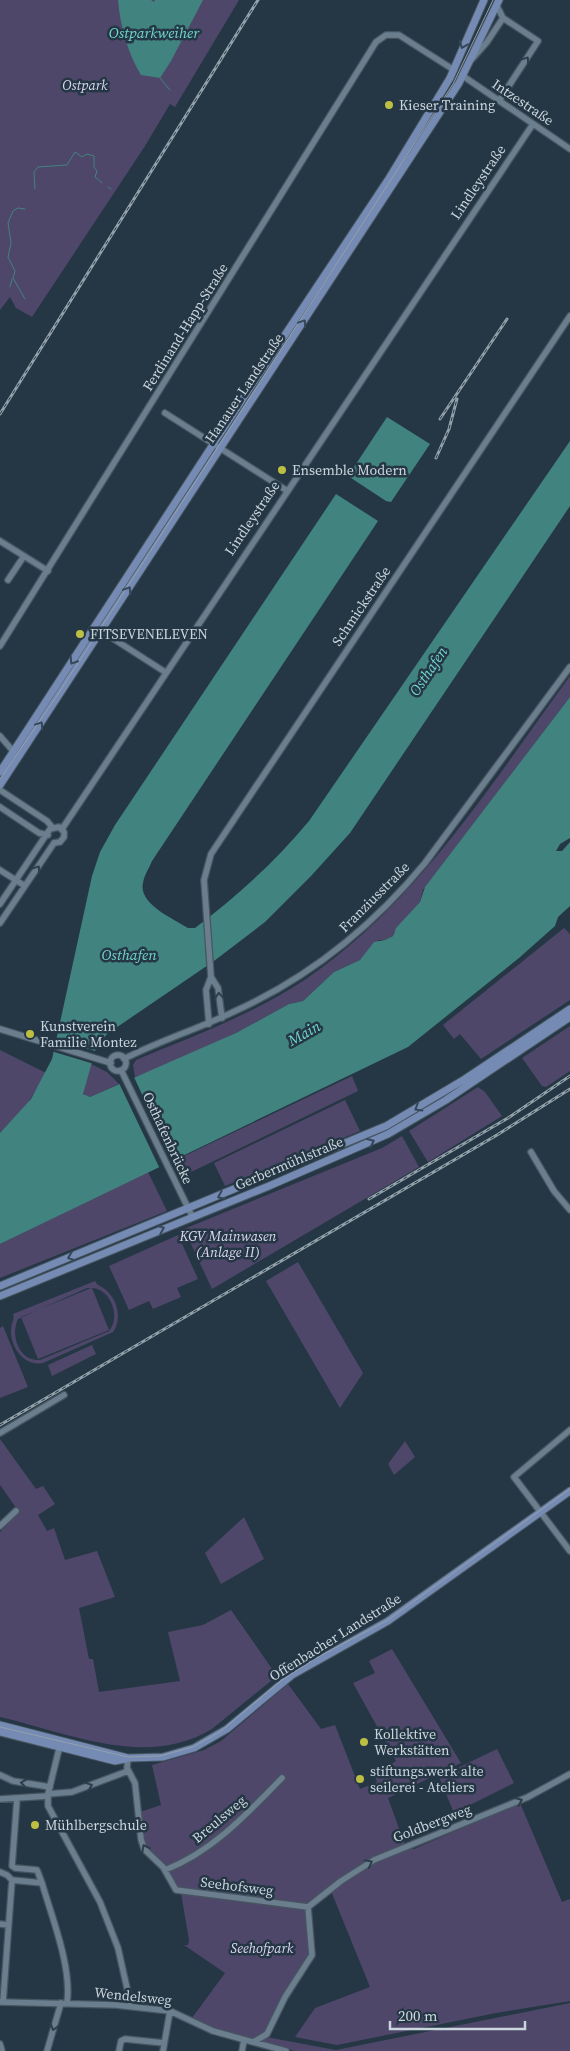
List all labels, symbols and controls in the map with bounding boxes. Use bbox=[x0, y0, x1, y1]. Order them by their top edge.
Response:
water label: Ostparkweiher bbox=[109, 22, 200, 43]
one-way arrow bbox=[459, 40, 470, 49]
one-way arrow bbox=[520, 57, 529, 66]
street label: Intzestraße bbox=[488, 74, 558, 130]
park label: Ostpark bbox=[62, 75, 108, 95]
place label: Kieser Training bbox=[399, 95, 495, 115]
marker: Kieser Training bbox=[383, 99, 395, 111]
street label: Lindleystraße bbox=[446, 141, 510, 223]
street label: Ferdinand-Happ-Straße bbox=[138, 259, 232, 395]
one-way arrow bbox=[297, 319, 306, 328]
street label: Hanauer Landstraße bbox=[200, 329, 288, 447]
place label: Ensemble Modern bbox=[292, 460, 407, 480]
marker: Ensemble Modern bbox=[276, 464, 288, 476]
street label: Lindleystraße bbox=[220, 477, 284, 559]
street label: Schmickstraße bbox=[327, 562, 395, 650]
one-way arrow bbox=[121, 587, 131, 596]
place label: FITSEVENELEVEN bbox=[90, 624, 208, 644]
marker: FITSEVENELEVEN bbox=[74, 628, 86, 640]
water label: Osthafen bbox=[404, 642, 452, 700]
one-way arrow bbox=[70, 656, 80, 665]
one-way arrow bbox=[34, 722, 43, 731]
street label: Franziusstraße bbox=[334, 857, 414, 937]
one-way arrow bbox=[31, 865, 40, 875]
water label: Osthafen bbox=[101, 944, 157, 965]
one-way arrow bbox=[214, 992, 225, 1000]
water label: Main bbox=[283, 1015, 325, 1051]
place label: Kunstverein Familie Montez bbox=[40, 1016, 137, 1052]
marker: Kunstverein Familie Montez bbox=[24, 1028, 36, 1040]
street label: Osthafenbrücke bbox=[138, 1089, 198, 1187]
one-way arrow bbox=[414, 1102, 423, 1112]
street label: Gerbermühlstraße bbox=[232, 1131, 346, 1195]
one-way arrow bbox=[366, 1137, 375, 1148]
one-way arrow bbox=[217, 1190, 226, 1200]
one-way arrow bbox=[156, 1225, 165, 1235]
park label: KGV Mainwasen (Anlage II) bbox=[178, 1226, 277, 1262]
one-way arrow bbox=[67, 1251, 75, 1261]
street label: Offenbacher Landstraße bbox=[265, 1588, 405, 1686]
place label: Kollektive Werkstätten bbox=[374, 1724, 450, 1760]
marker: Kollektive Werkstätten bbox=[358, 1736, 370, 1748]
place label: stiftungs.werk alte seilerei - Ateliers bbox=[370, 1761, 484, 1797]
marker: stiftungs.werk alte seilerei - Ateliers bbox=[354, 1773, 366, 1785]
one-way arrow bbox=[20, 1778, 28, 1789]
one-way arrow bbox=[84, 1782, 93, 1792]
street label: Breulsweg bbox=[188, 1790, 250, 1848]
one-way arrow bbox=[514, 1796, 523, 1807]
street label: Goldbergweg bbox=[390, 1799, 474, 1847]
place label: Mühlbergschule bbox=[45, 1815, 147, 1835]
marker: Mühlbergschule bbox=[29, 1819, 41, 1831]
one-way arrow bbox=[141, 1844, 151, 1853]
one-way arrow bbox=[364, 1859, 373, 1869]
street label: Seehofsweg bbox=[199, 1872, 275, 1900]
park label: Seehofpark bbox=[231, 1938, 294, 1958]
street label: Wendelsweg bbox=[93, 1982, 173, 2010]
scale bar bbox=[390, 1998, 525, 2030]
text: 200 m bbox=[398, 2005, 438, 2026]
one-way arrow bbox=[50, 2023, 60, 2031]

